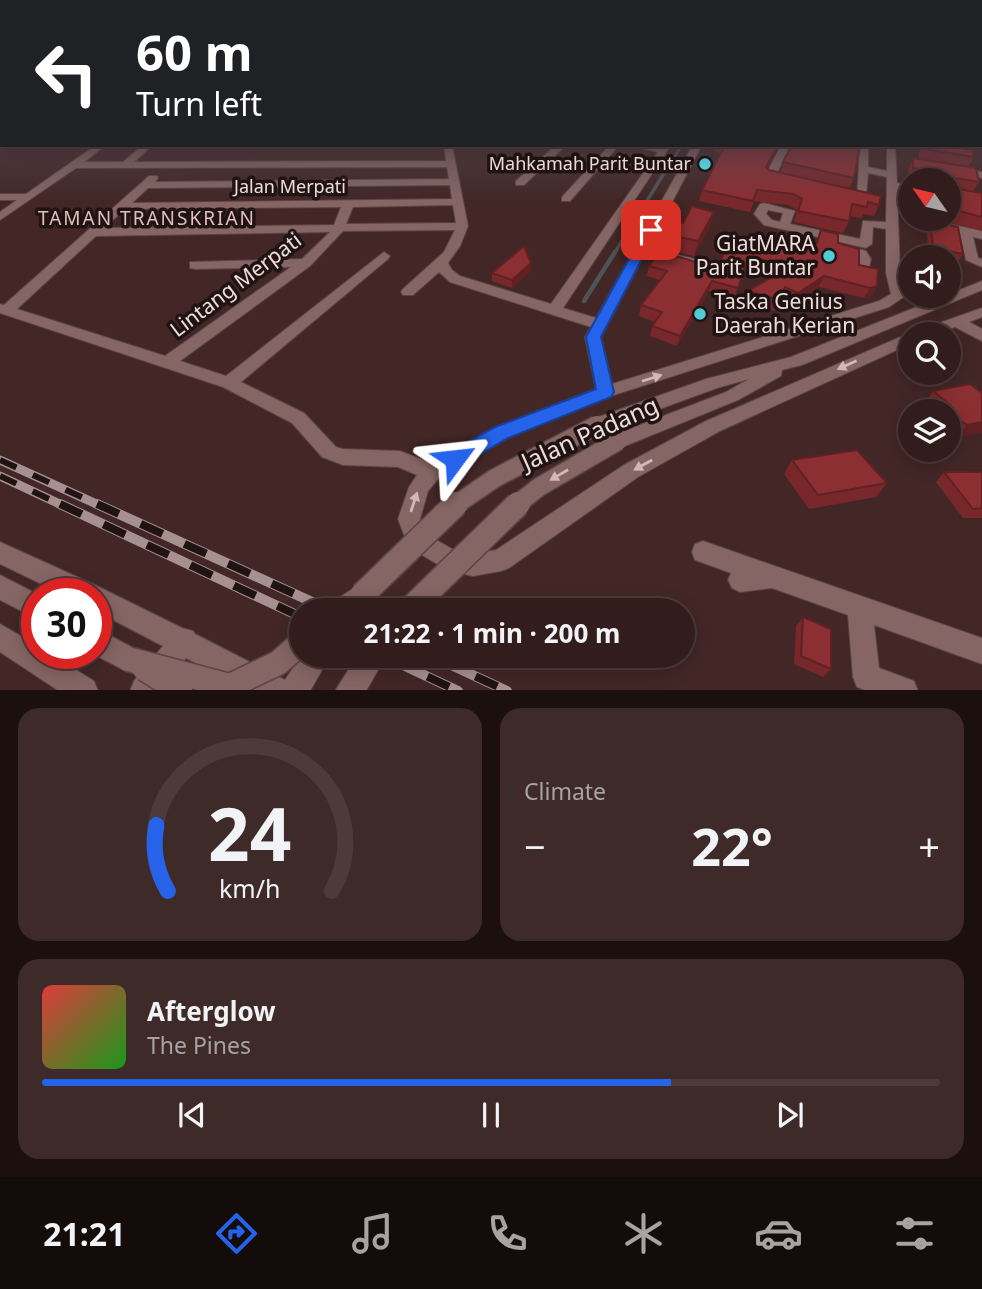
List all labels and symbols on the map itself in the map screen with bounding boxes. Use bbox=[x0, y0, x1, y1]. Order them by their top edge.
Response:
place label: Mahkamah Parit Buntar bbox=[489, 151, 692, 175]
marker: Mahkamah Parit Buntar bbox=[697, 156, 713, 172]
north arrow bbox=[898, 168, 961, 231]
street label: Jalan Merpati bbox=[232, 174, 346, 198]
pin bbox=[621, 200, 681, 260]
district label: TAMAN TRANSKRIAN bbox=[38, 205, 256, 231]
street label: Lintang Merpati bbox=[164, 226, 307, 343]
place label: GiatMARA Parit Buntar bbox=[696, 229, 816, 281]
marker: GiatMARA Parit Buntar bbox=[821, 248, 837, 264]
place label: Taska Genius Daerah Kerian bbox=[714, 287, 855, 339]
marker: Taska Genius Daerah Kerian bbox=[692, 306, 708, 322]
one-way arrow bbox=[837, 359, 857, 371]
one-way arrow bbox=[642, 372, 663, 383]
street label: Jalan Padang bbox=[514, 388, 663, 478]
position arrow bbox=[418, 422, 492, 496]
one-way arrow bbox=[633, 459, 653, 471]
one-way arrow bbox=[550, 469, 569, 481]
one-way arrow bbox=[409, 492, 419, 513]
speed limit sign: 30 bbox=[21, 578, 112, 669]

